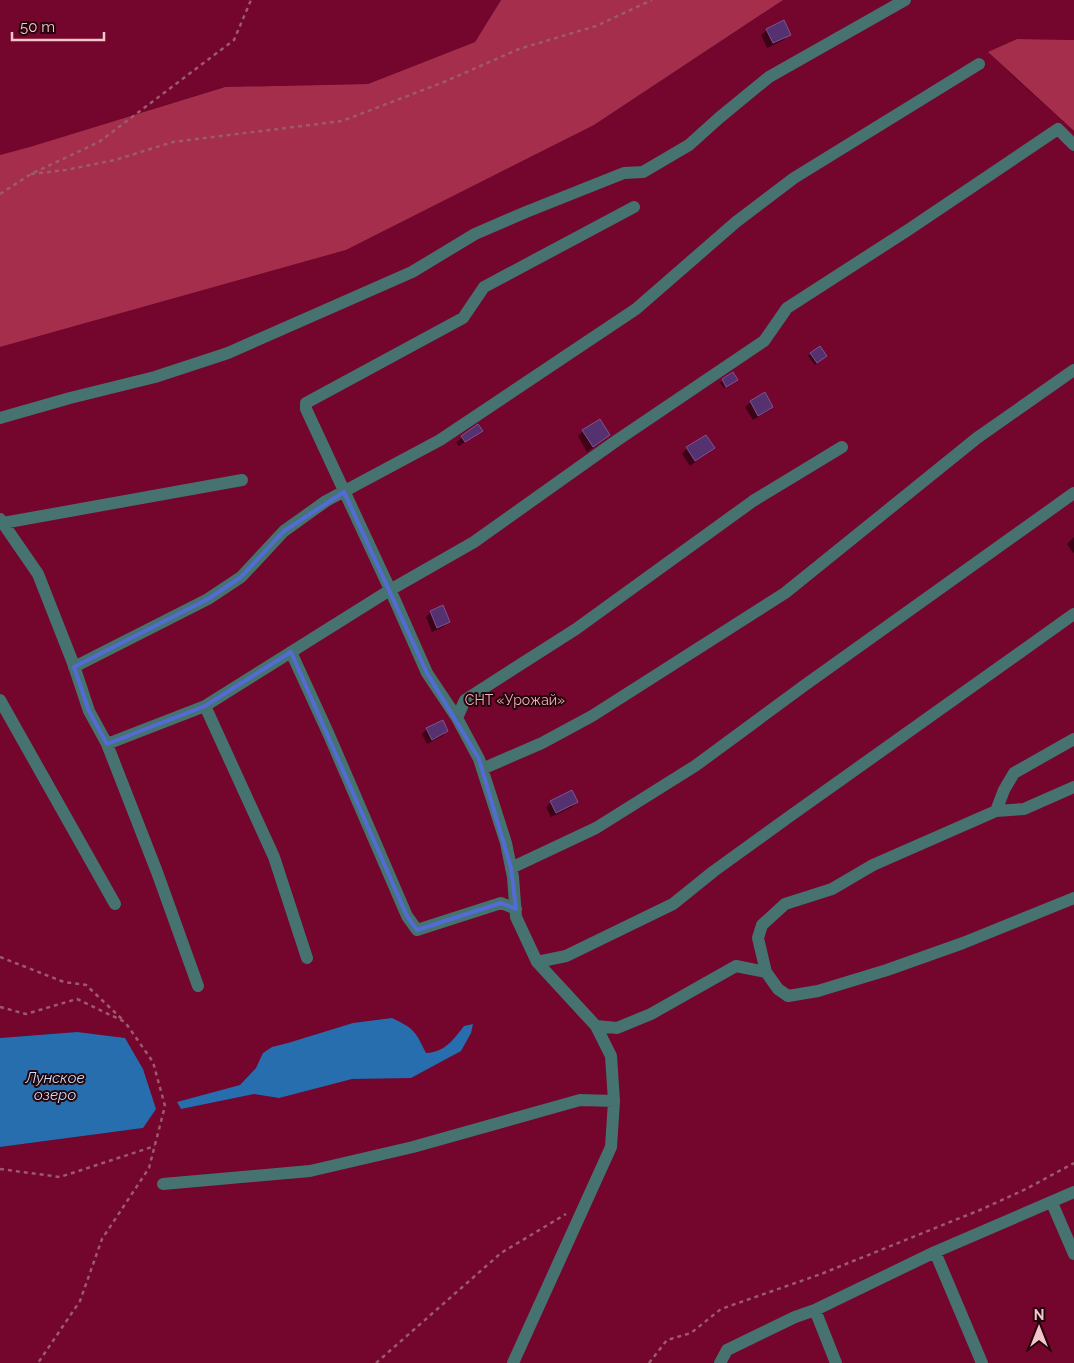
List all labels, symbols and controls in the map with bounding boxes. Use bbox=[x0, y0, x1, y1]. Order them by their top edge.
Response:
scale bar bbox=[12, 10, 105, 42]
text: 50 m bbox=[20, 18, 55, 36]
park label: СНТ «Урожай» bbox=[465, 692, 565, 708]
water label: Лунское озеро bbox=[24, 1069, 85, 1104]
north arrow bbox=[1014, 1303, 1064, 1353]
text: N bbox=[1034, 1307, 1044, 1323]

